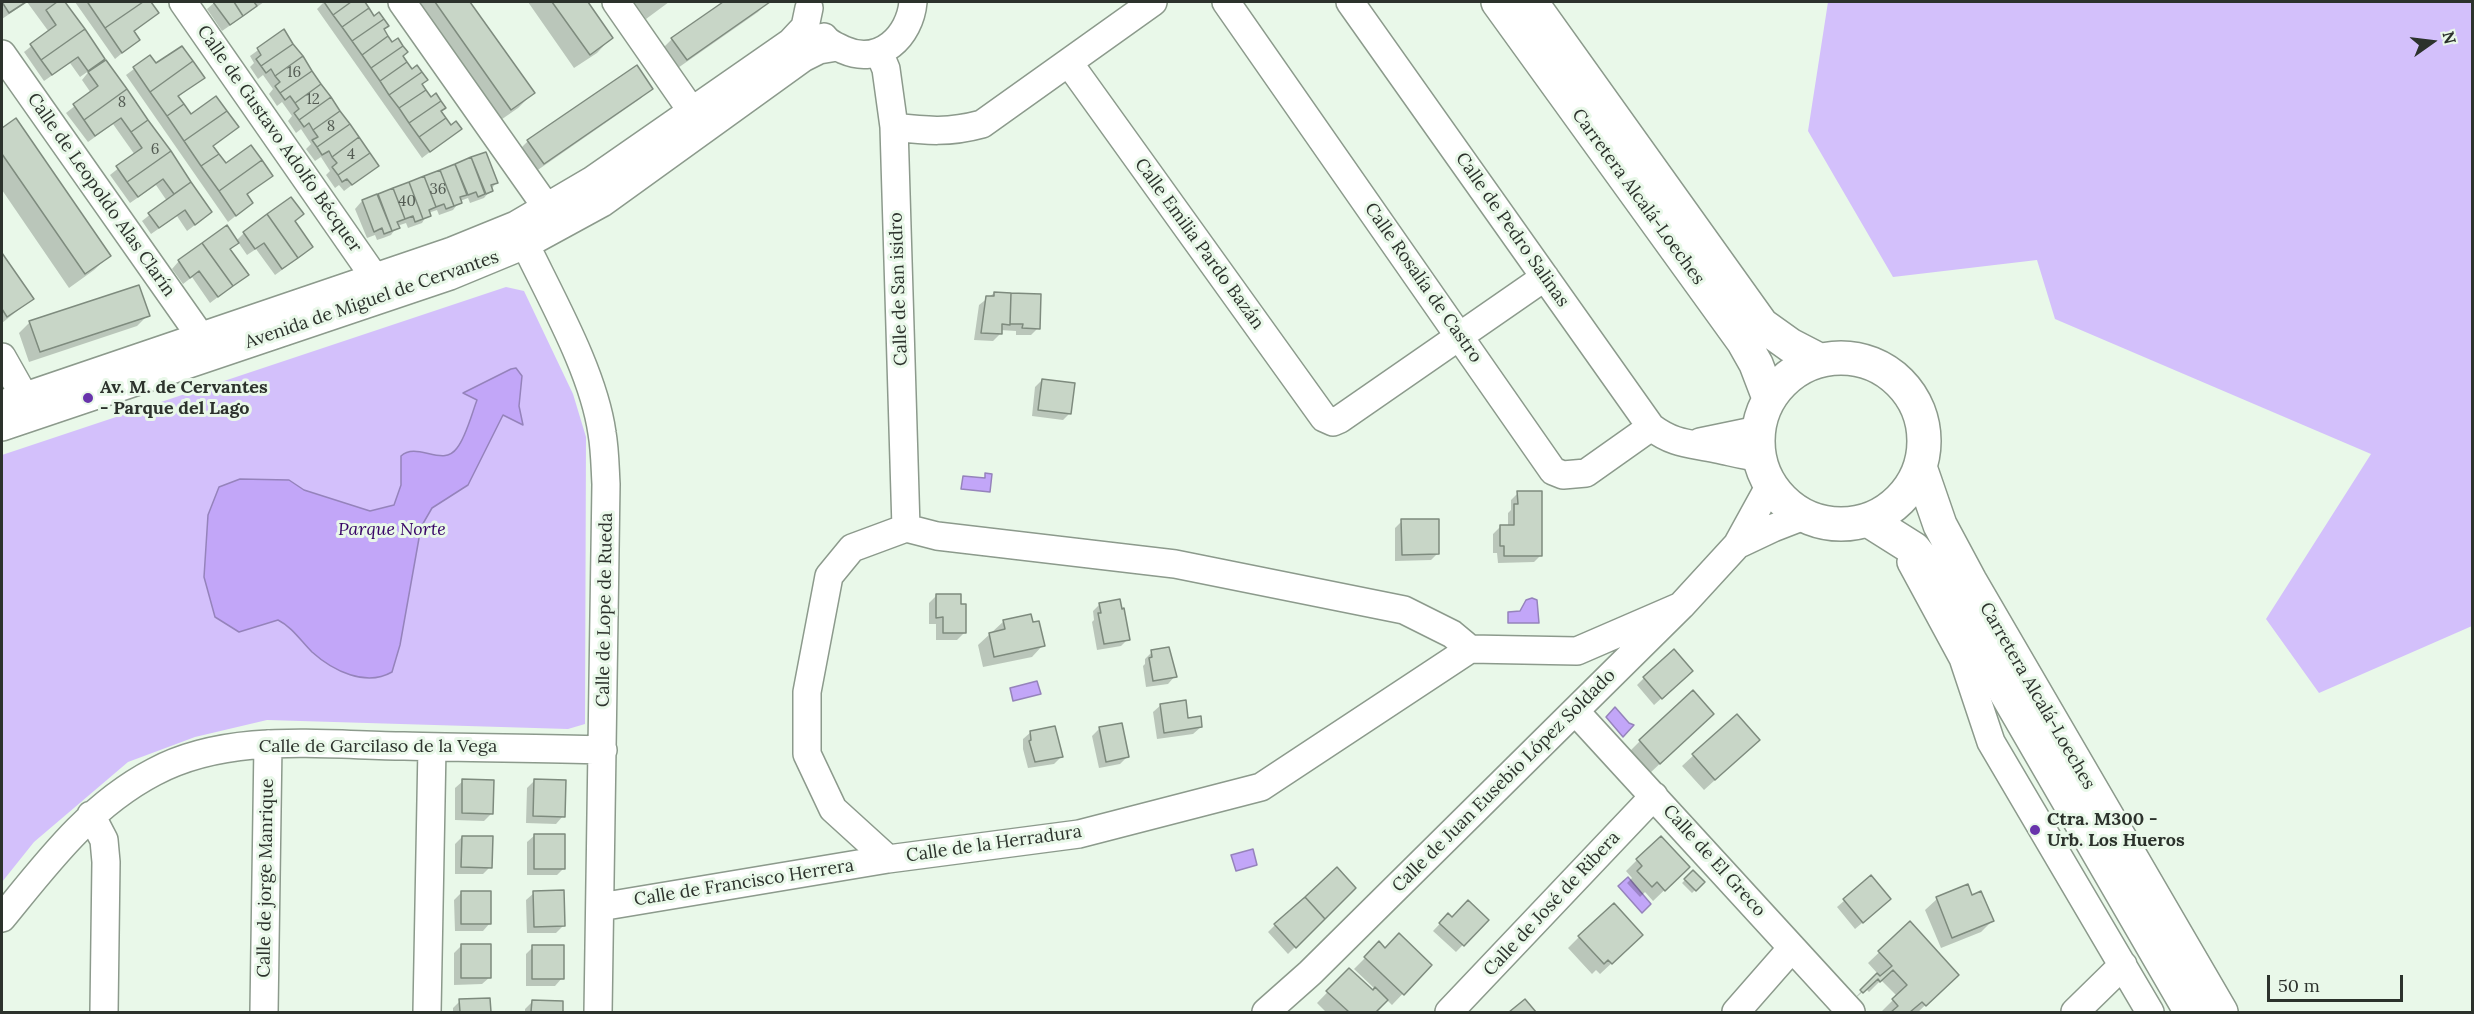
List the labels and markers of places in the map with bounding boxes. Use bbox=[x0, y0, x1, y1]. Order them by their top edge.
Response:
place label: Av. M. de Cervantes - Parque del Lago bbox=[100, 377, 268, 420]
marker: Av. M. de Cervantes - Parque del Lago bbox=[81, 391, 95, 405]
place label: Ctra. M300 - Urb. Los Hueros bbox=[2047, 809, 2185, 852]
marker: Ctra. M300 - Urb. Los Hueros bbox=[2028, 823, 2042, 837]

